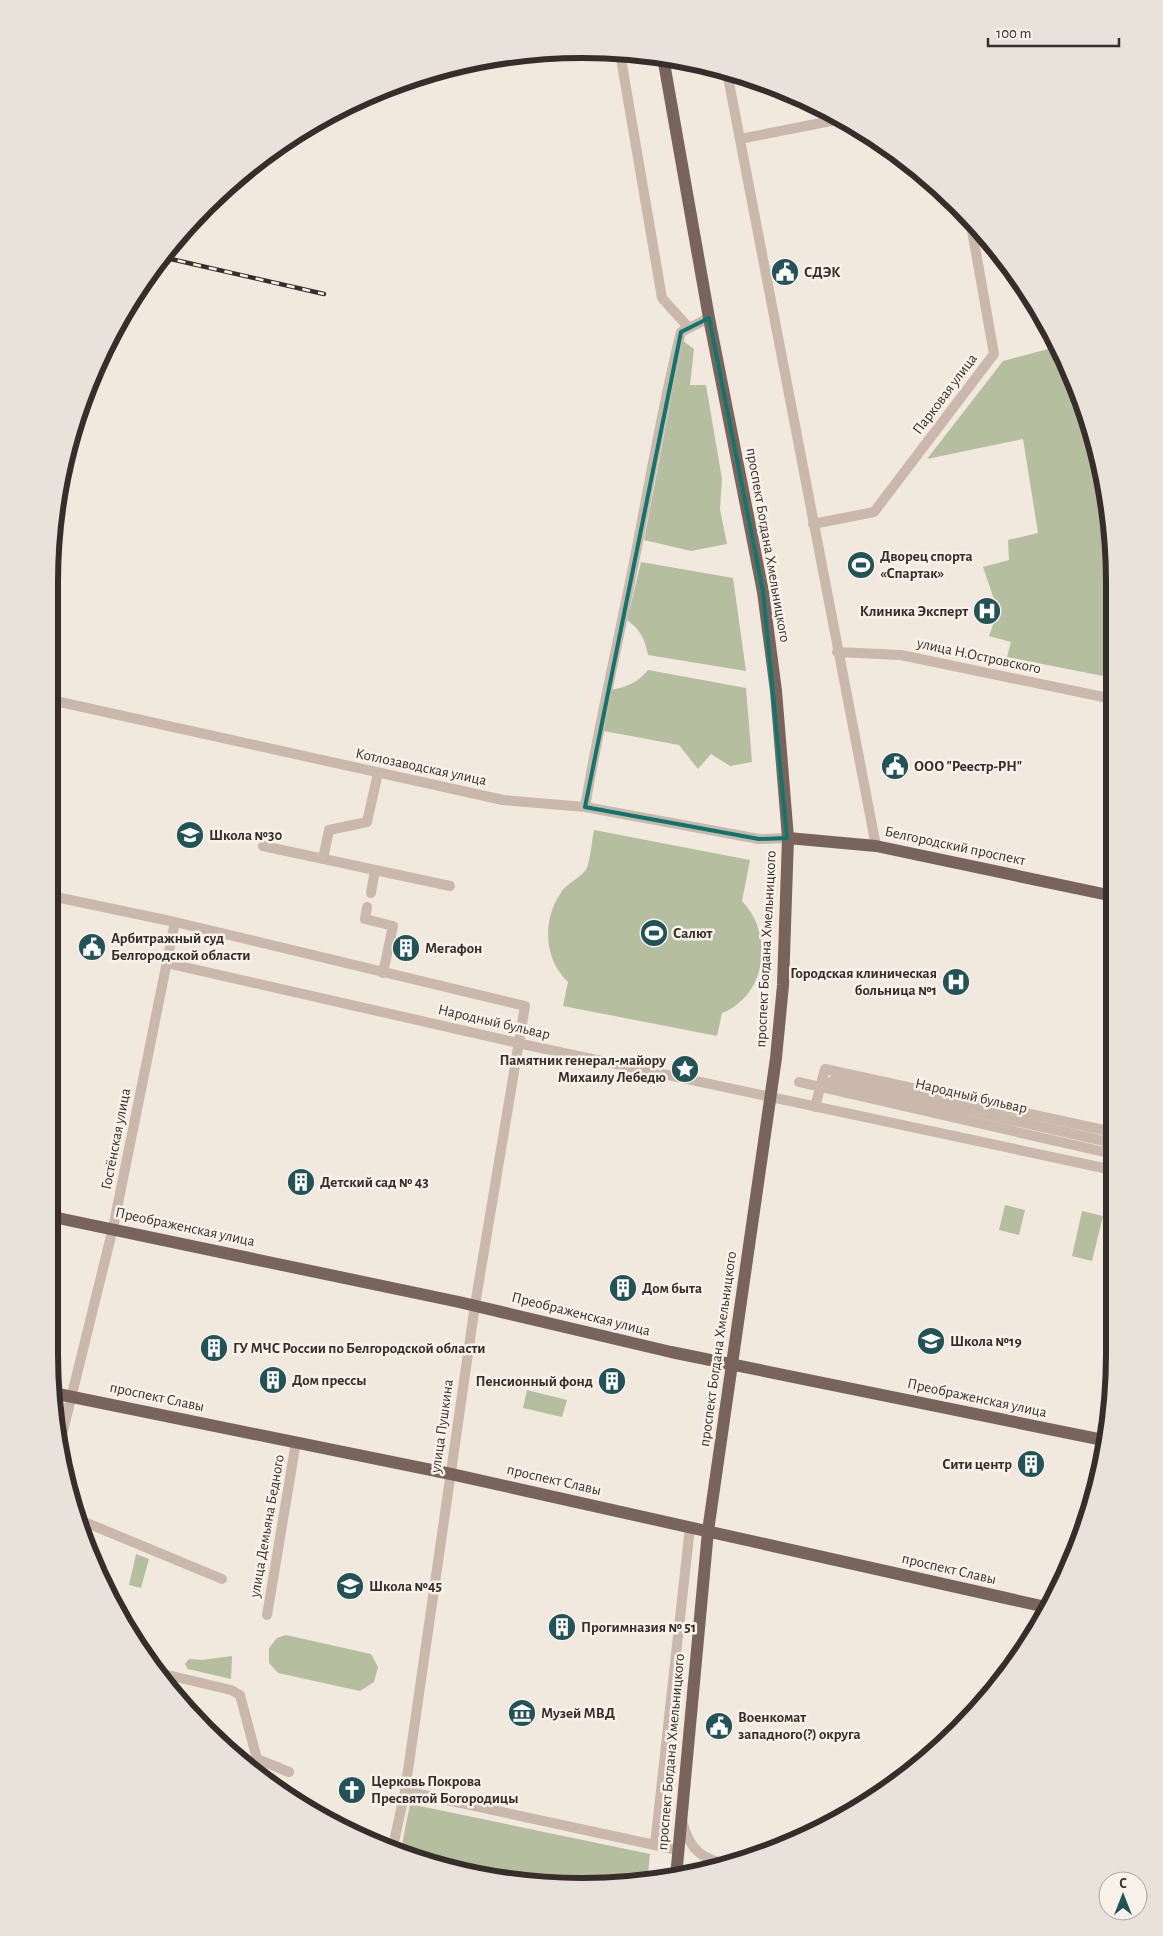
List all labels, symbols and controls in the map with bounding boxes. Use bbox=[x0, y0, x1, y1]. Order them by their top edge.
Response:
scale bar bbox=[988, 15, 1119, 47]
text: 100 m bbox=[996, 26, 1031, 41]
public building icon: СДЭК bbox=[770, 257, 800, 287]
place label: СДЭК bbox=[804, 265, 840, 280]
street label: Парковая улица bbox=[910, 351, 980, 437]
street label: проспект Богдана Хмельницкого bbox=[743, 447, 793, 643]
place label: Дворец спорта «Спартак» bbox=[880, 549, 973, 581]
sports icon: Дворец спорта «Спартак» bbox=[846, 550, 876, 580]
hospital icon: Клиника Эксперт bbox=[972, 596, 1002, 626]
place label: Клиника Эксперт bbox=[860, 604, 968, 619]
street label: улица Н.Островского bbox=[915, 635, 1042, 676]
street label: Котлозаводская улица bbox=[354, 746, 488, 788]
public building icon: ООО "Реестр-РН" bbox=[880, 751, 910, 781]
place label: ООО "Реестр-РН" bbox=[914, 759, 1022, 774]
school or university icon: Школа №30 bbox=[175, 820, 205, 850]
street label: Белгородский проспект bbox=[883, 824, 1027, 868]
place label: Школа №30 bbox=[209, 828, 282, 843]
street label: проспект Богдана Хмельницкого bbox=[753, 850, 779, 1048]
sports icon: Салют bbox=[639, 918, 669, 948]
place label: Салют bbox=[673, 926, 712, 941]
place label: Арбитражный суд Белгородской области bbox=[111, 931, 251, 963]
public building icon: Арбитражный суд Белгородской области bbox=[77, 932, 107, 962]
building icon: Мегафон bbox=[391, 933, 421, 963]
place label: Мегафон bbox=[425, 941, 482, 956]
place label: Городская клиническая больница №1 bbox=[790, 966, 937, 998]
hospital icon: Городская клиническая больница №1 bbox=[941, 967, 971, 997]
street label: Народный бульвар bbox=[436, 1002, 552, 1042]
place label: Памятник генерал-майору Михаилу Лебедю bbox=[499, 1053, 666, 1085]
place icon: Памятник генерал-майору Михаилу Лебедю bbox=[670, 1054, 700, 1084]
street label: Народный бульвар bbox=[913, 1076, 1029, 1116]
street label: Гостёнская улица bbox=[99, 1087, 133, 1191]
building icon: Детский сад № 43 bbox=[286, 1167, 316, 1197]
place label: Детский сад № 43 bbox=[320, 1175, 429, 1190]
street label: Преображенская улица bbox=[114, 1205, 256, 1249]
street label: проспект Богдана Хмельницкого bbox=[697, 1250, 739, 1448]
building icon: Дом быта bbox=[608, 1273, 638, 1303]
place label: Дом быта bbox=[642, 1281, 702, 1296]
street label: Преображенская улица bbox=[510, 1289, 652, 1339]
school or university icon: Школа №19 bbox=[916, 1326, 946, 1356]
building icon: ГУ МЧС России по Белгородской области bbox=[199, 1333, 229, 1363]
place label: Школа №19 bbox=[950, 1334, 1022, 1349]
place label: ГУ МЧС России по Белгородской области bbox=[233, 1341, 486, 1356]
building icon: Дом прессы bbox=[258, 1365, 288, 1395]
building icon: Пенсионный фонд bbox=[597, 1366, 627, 1396]
place label: Дом прессы bbox=[292, 1373, 367, 1388]
place label: Пенсионный фонд bbox=[476, 1374, 593, 1389]
street label: Преображенская улица bbox=[906, 1376, 1048, 1420]
street label: улица Пушкина bbox=[428, 1378, 456, 1475]
street label: проспект Славы bbox=[108, 1380, 206, 1414]
building icon: Сити центр bbox=[1016, 1449, 1046, 1479]
street label: улица Демьяна Бедного bbox=[247, 1454, 287, 1599]
place label: Сити центр bbox=[942, 1457, 1012, 1472]
street label: проспект Славы bbox=[505, 1462, 603, 1498]
street label: проспект Славы bbox=[900, 1551, 998, 1587]
school or university icon: Школа №45 bbox=[335, 1571, 365, 1601]
place label: Школа №45 bbox=[369, 1579, 442, 1594]
building icon: Прогимназия № 51 bbox=[547, 1612, 577, 1642]
place label: Прогимназия № 51 bbox=[581, 1620, 696, 1635]
street label: проспект Богдана Хмельницкого bbox=[655, 1653, 687, 1851]
museum icon: Музей МВД bbox=[507, 1698, 537, 1728]
place label: Музей МВД bbox=[541, 1706, 615, 1721]
place label: Военкомат западного(?) округа bbox=[738, 1710, 861, 1742]
public building icon: Военкомат западного(?) округа bbox=[704, 1711, 734, 1741]
place label: Церковь Покрова Пресвятой Богородицы bbox=[371, 1774, 518, 1806]
church icon: Церковь Покрова Пресвятой Богородицы bbox=[337, 1775, 367, 1805]
north arrow bbox=[1098, 1871, 1148, 1921]
text: С bbox=[1119, 1877, 1127, 1891]

